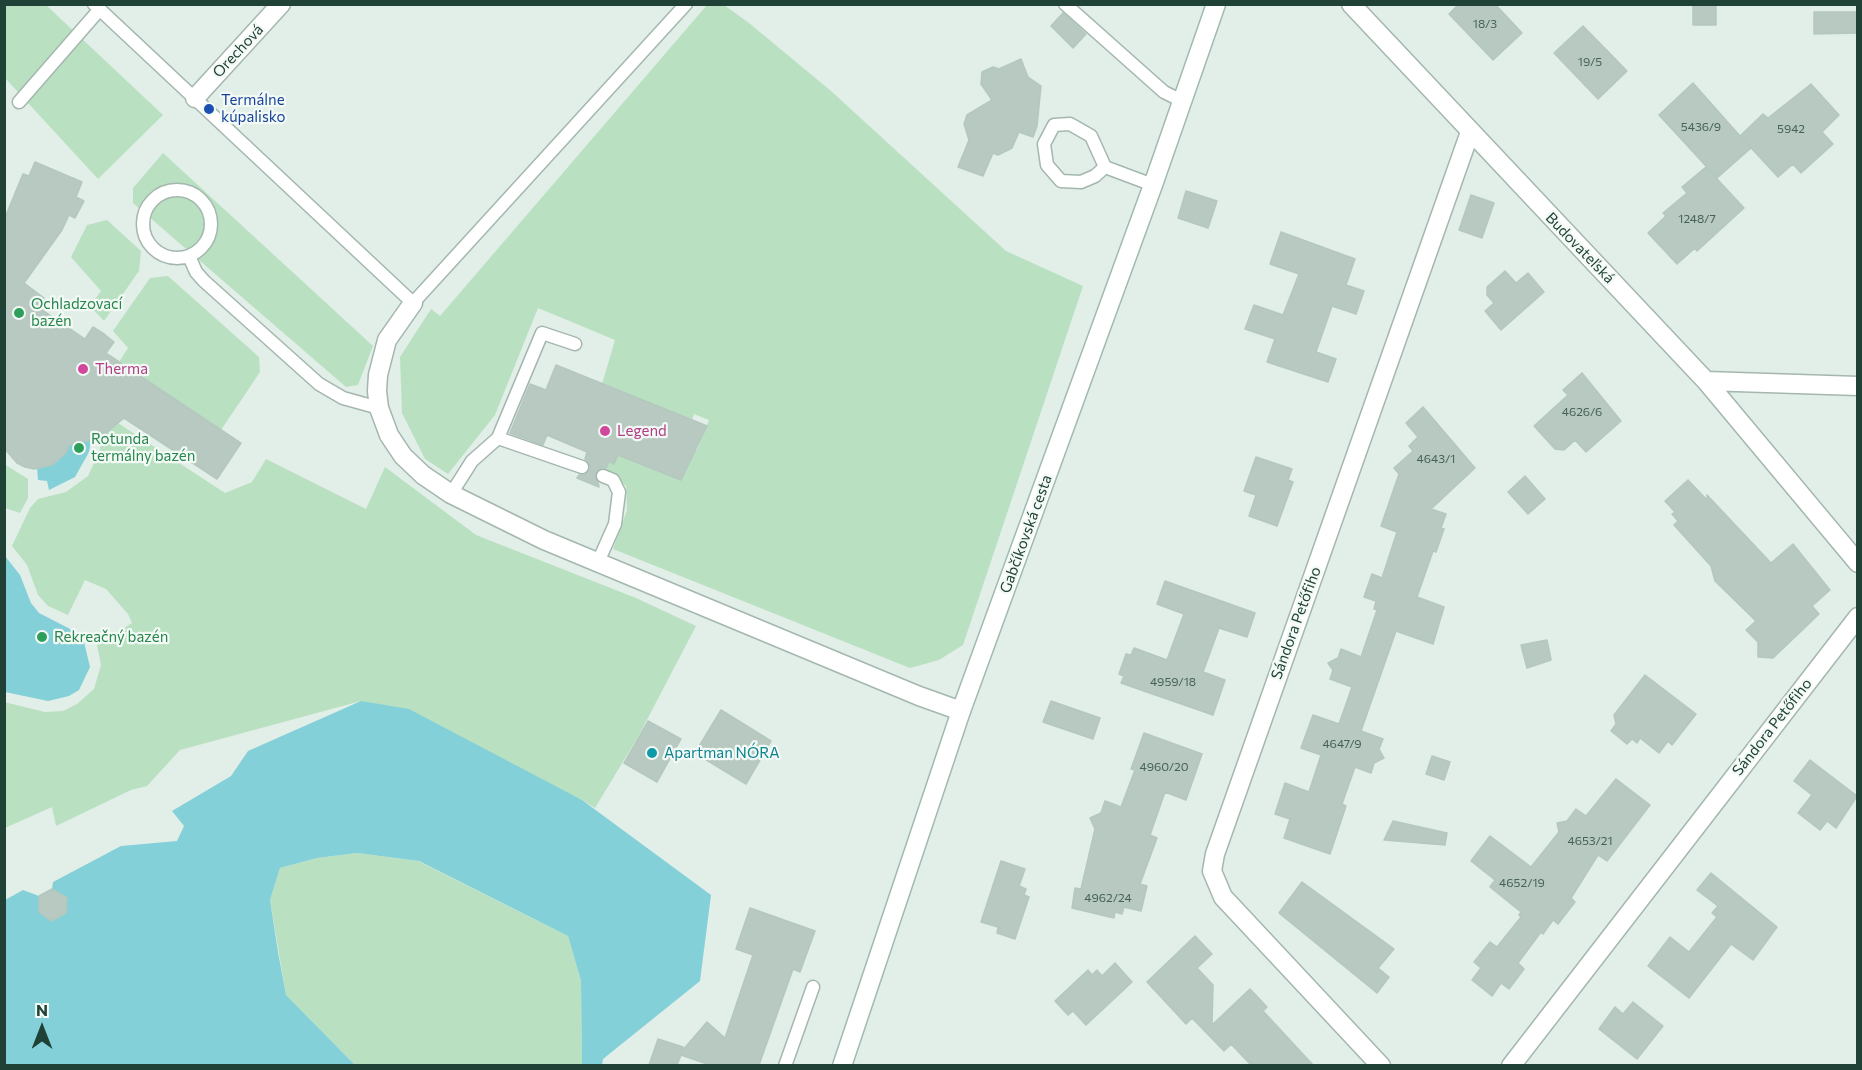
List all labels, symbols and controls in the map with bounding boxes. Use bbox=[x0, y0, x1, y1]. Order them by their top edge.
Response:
house number: 18/3 bbox=[1473, 17, 1497, 31]
street label: Orechová bbox=[209, 21, 267, 81]
house number: 19/5 bbox=[1578, 55, 1602, 69]
place label: Termálne kúpalisko bbox=[221, 91, 285, 126]
marker: Termálne kúpalisko bbox=[202, 102, 216, 116]
house number: 5436/9 bbox=[1681, 120, 1721, 134]
house number: 5942 bbox=[1777, 122, 1805, 136]
street label: Budovateľská bbox=[1542, 209, 1618, 287]
house number: 1248/7 bbox=[1678, 212, 1716, 226]
place label: Ochladzovací bazén bbox=[31, 295, 122, 330]
marker: Ochladzovací bazén bbox=[12, 306, 26, 320]
place label: Therma bbox=[95, 360, 148, 378]
marker: Therma bbox=[76, 362, 90, 376]
house number: 4626/6 bbox=[1562, 405, 1602, 419]
place label: Legend bbox=[617, 422, 667, 440]
marker: Legend bbox=[598, 424, 612, 438]
place label: Rotunda termálny bazén bbox=[91, 430, 195, 465]
marker: Rotunda termálny bazén bbox=[72, 441, 86, 455]
house number: 4643/1 bbox=[1417, 452, 1455, 466]
street label: Gabčíkovská cesta bbox=[996, 472, 1056, 596]
street label: Sándora Petőfiho bbox=[1267, 564, 1325, 682]
place label: Rekreačný bazén bbox=[54, 628, 168, 646]
marker: Rekreačný bazén bbox=[35, 630, 49, 644]
house number: 4959/18 bbox=[1150, 675, 1196, 689]
street label: Sándora Petőfiho bbox=[1728, 675, 1816, 779]
house number: 4647/9 bbox=[1322, 737, 1362, 751]
place label: Apartman NÓRA bbox=[664, 744, 780, 762]
marker: Apartman NÓRA bbox=[645, 746, 659, 760]
house number: 4960/20 bbox=[1139, 760, 1189, 774]
house number: 4653/21 bbox=[1567, 834, 1613, 848]
house number: 4652/19 bbox=[1499, 876, 1545, 890]
house number: 4962/24 bbox=[1084, 891, 1132, 905]
north arrow bbox=[12, 998, 72, 1058]
text: N bbox=[36, 1000, 48, 1019]

